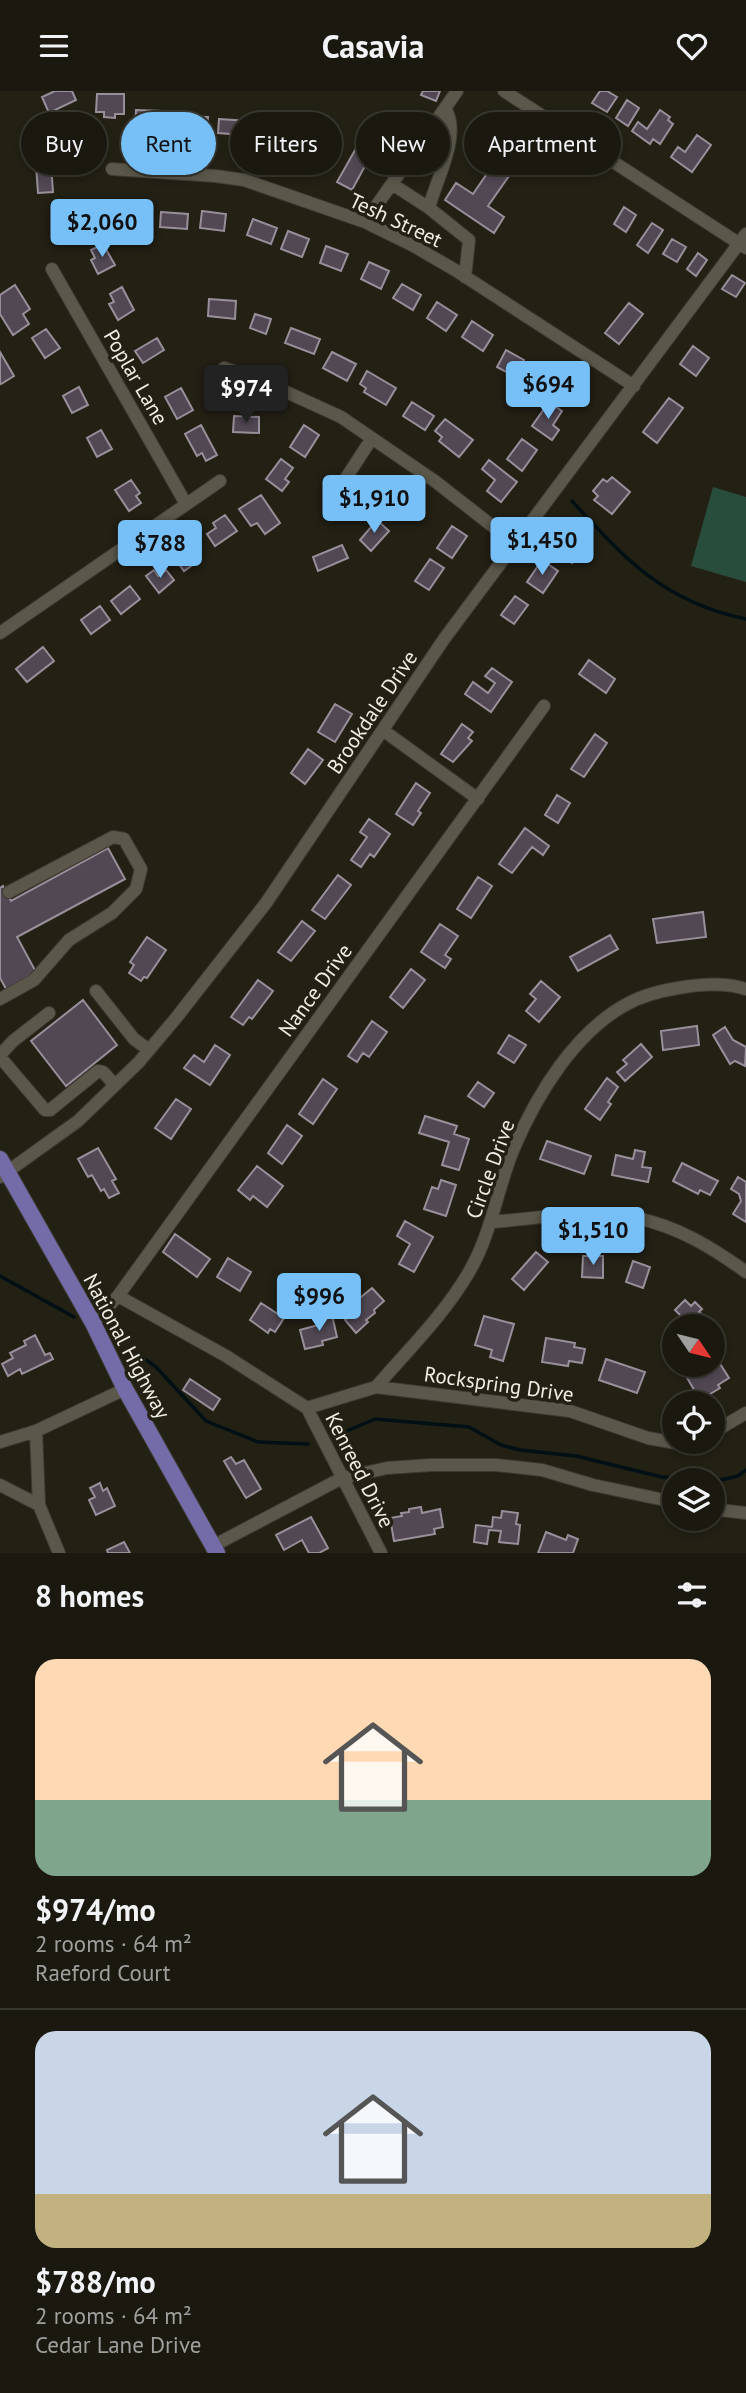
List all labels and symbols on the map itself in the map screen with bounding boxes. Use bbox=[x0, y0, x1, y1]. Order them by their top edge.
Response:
street label: Tesh Street bbox=[345, 187, 447, 253]
pin: $2,060 bbox=[45, 199, 159, 259]
street label: Poplar Lane bbox=[98, 324, 174, 430]
pin: $694 bbox=[507, 361, 589, 421]
pin: $974 bbox=[205, 365, 287, 425]
pin: $1,910 bbox=[317, 475, 431, 535]
pin: $1,450 bbox=[485, 517, 599, 577]
pin: $788 bbox=[119, 521, 201, 580]
street label: Brookdale Drive bbox=[321, 645, 423, 779]
street label: Nance Drive bbox=[272, 938, 358, 1042]
street label: Circle Drive bbox=[460, 1116, 520, 1222]
pin: $1,510 bbox=[536, 1207, 650, 1267]
street label: National Highway bbox=[77, 1269, 177, 1423]
pin: $996 bbox=[278, 1273, 360, 1333]
north arrow bbox=[662, 1314, 724, 1377]
street label: Rockspring Drive bbox=[423, 1360, 575, 1408]
street label: Kenreed Drive bbox=[319, 1408, 401, 1532]

